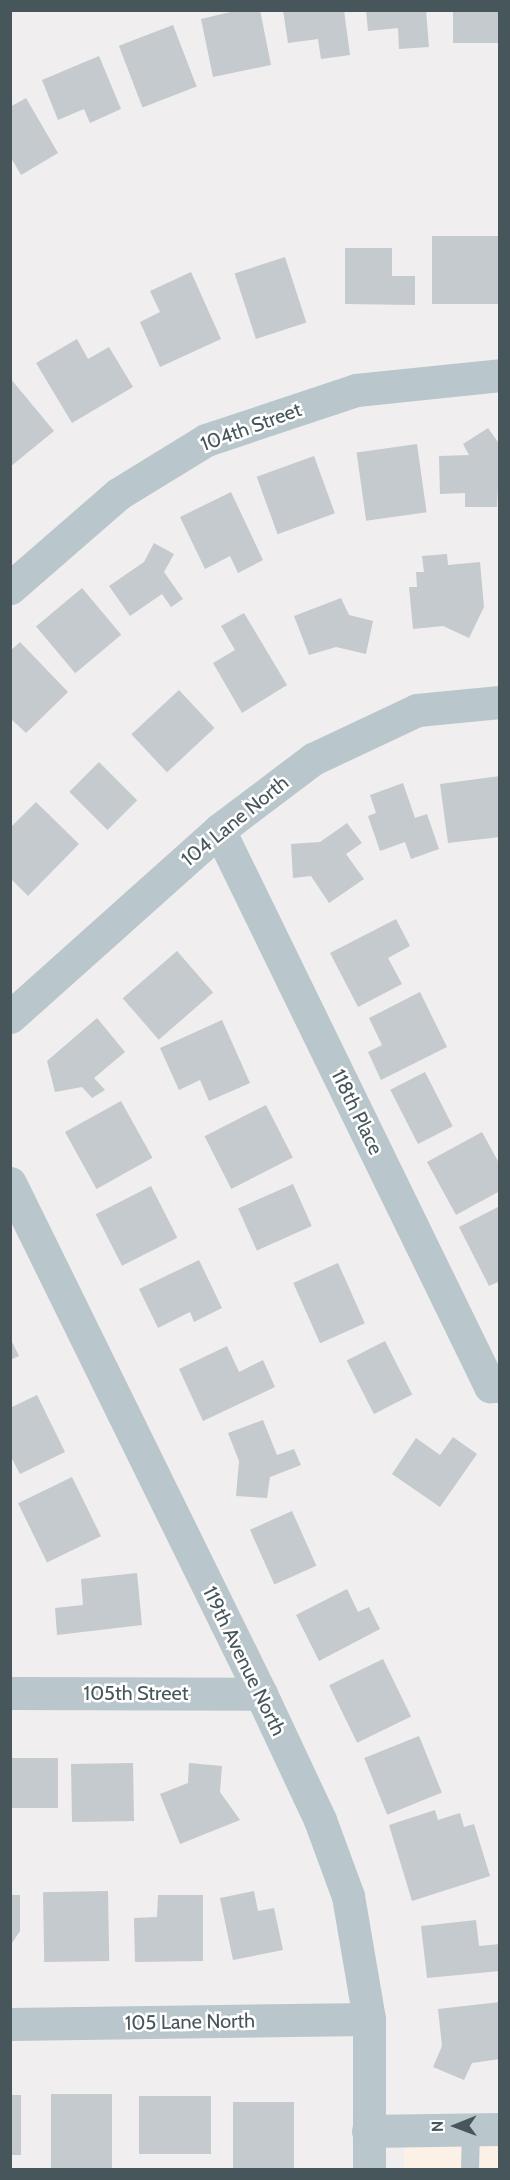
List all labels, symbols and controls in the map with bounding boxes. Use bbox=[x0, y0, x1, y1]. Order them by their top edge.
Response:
street label: 104th Street bbox=[197, 398, 305, 456]
street label: 104 Lane North bbox=[177, 771, 293, 871]
street label: 118th Place bbox=[326, 1065, 388, 1159]
street label: 119th Avenue North bbox=[197, 1582, 291, 1740]
street label: 105th Street bbox=[84, 1681, 188, 1705]
street label: 105 Lane North bbox=[125, 2009, 255, 2035]
north arrow bbox=[426, 2096, 486, 2156]
text: N bbox=[428, 2121, 447, 2132]

